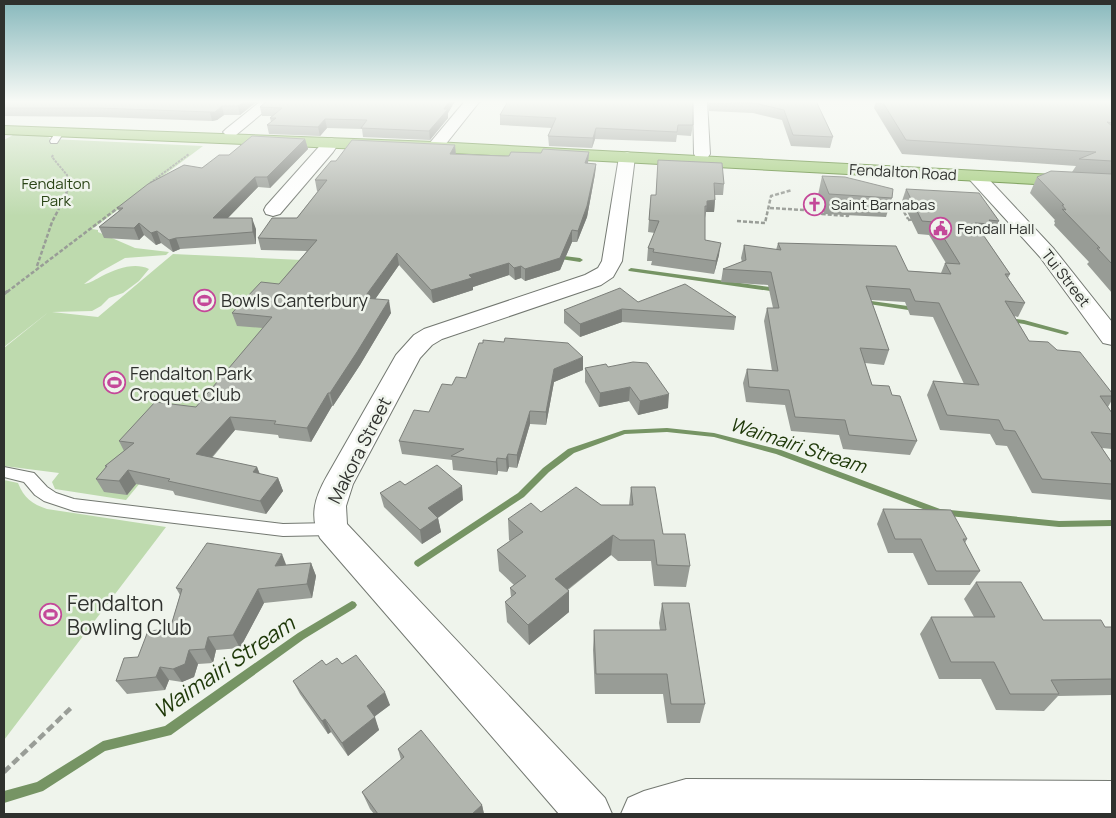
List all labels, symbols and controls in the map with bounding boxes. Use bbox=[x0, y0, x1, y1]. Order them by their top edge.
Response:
street label: Fendalton Road bbox=[849, 159, 957, 185]
park label: Fendalton Park bbox=[22, 173, 91, 211]
church icon: Saint Barnabas bbox=[803, 192, 827, 216]
place label: Saint Barnabas bbox=[831, 194, 935, 215]
public building icon: Fendall Hall bbox=[929, 216, 953, 240]
place label: Fendall Hall bbox=[957, 218, 1035, 239]
street label: Tui Street bbox=[1037, 245, 1095, 311]
sports icon: Bowls Canterbury bbox=[193, 288, 217, 312]
place label: Bowls Canterbury bbox=[221, 288, 369, 312]
place label: Fendalton Park Croquet Club bbox=[130, 361, 253, 406]
sports icon: Fendalton Park Croquet Club bbox=[102, 371, 126, 395]
street label: Makora Street bbox=[322, 392, 396, 508]
water label: Waimairi Stream bbox=[727, 411, 871, 480]
place label: Fendalton Bowling Club bbox=[67, 589, 192, 641]
sports icon: Fendalton Bowling Club bbox=[39, 603, 63, 627]
water label: Waimairi Stream bbox=[148, 608, 301, 725]

